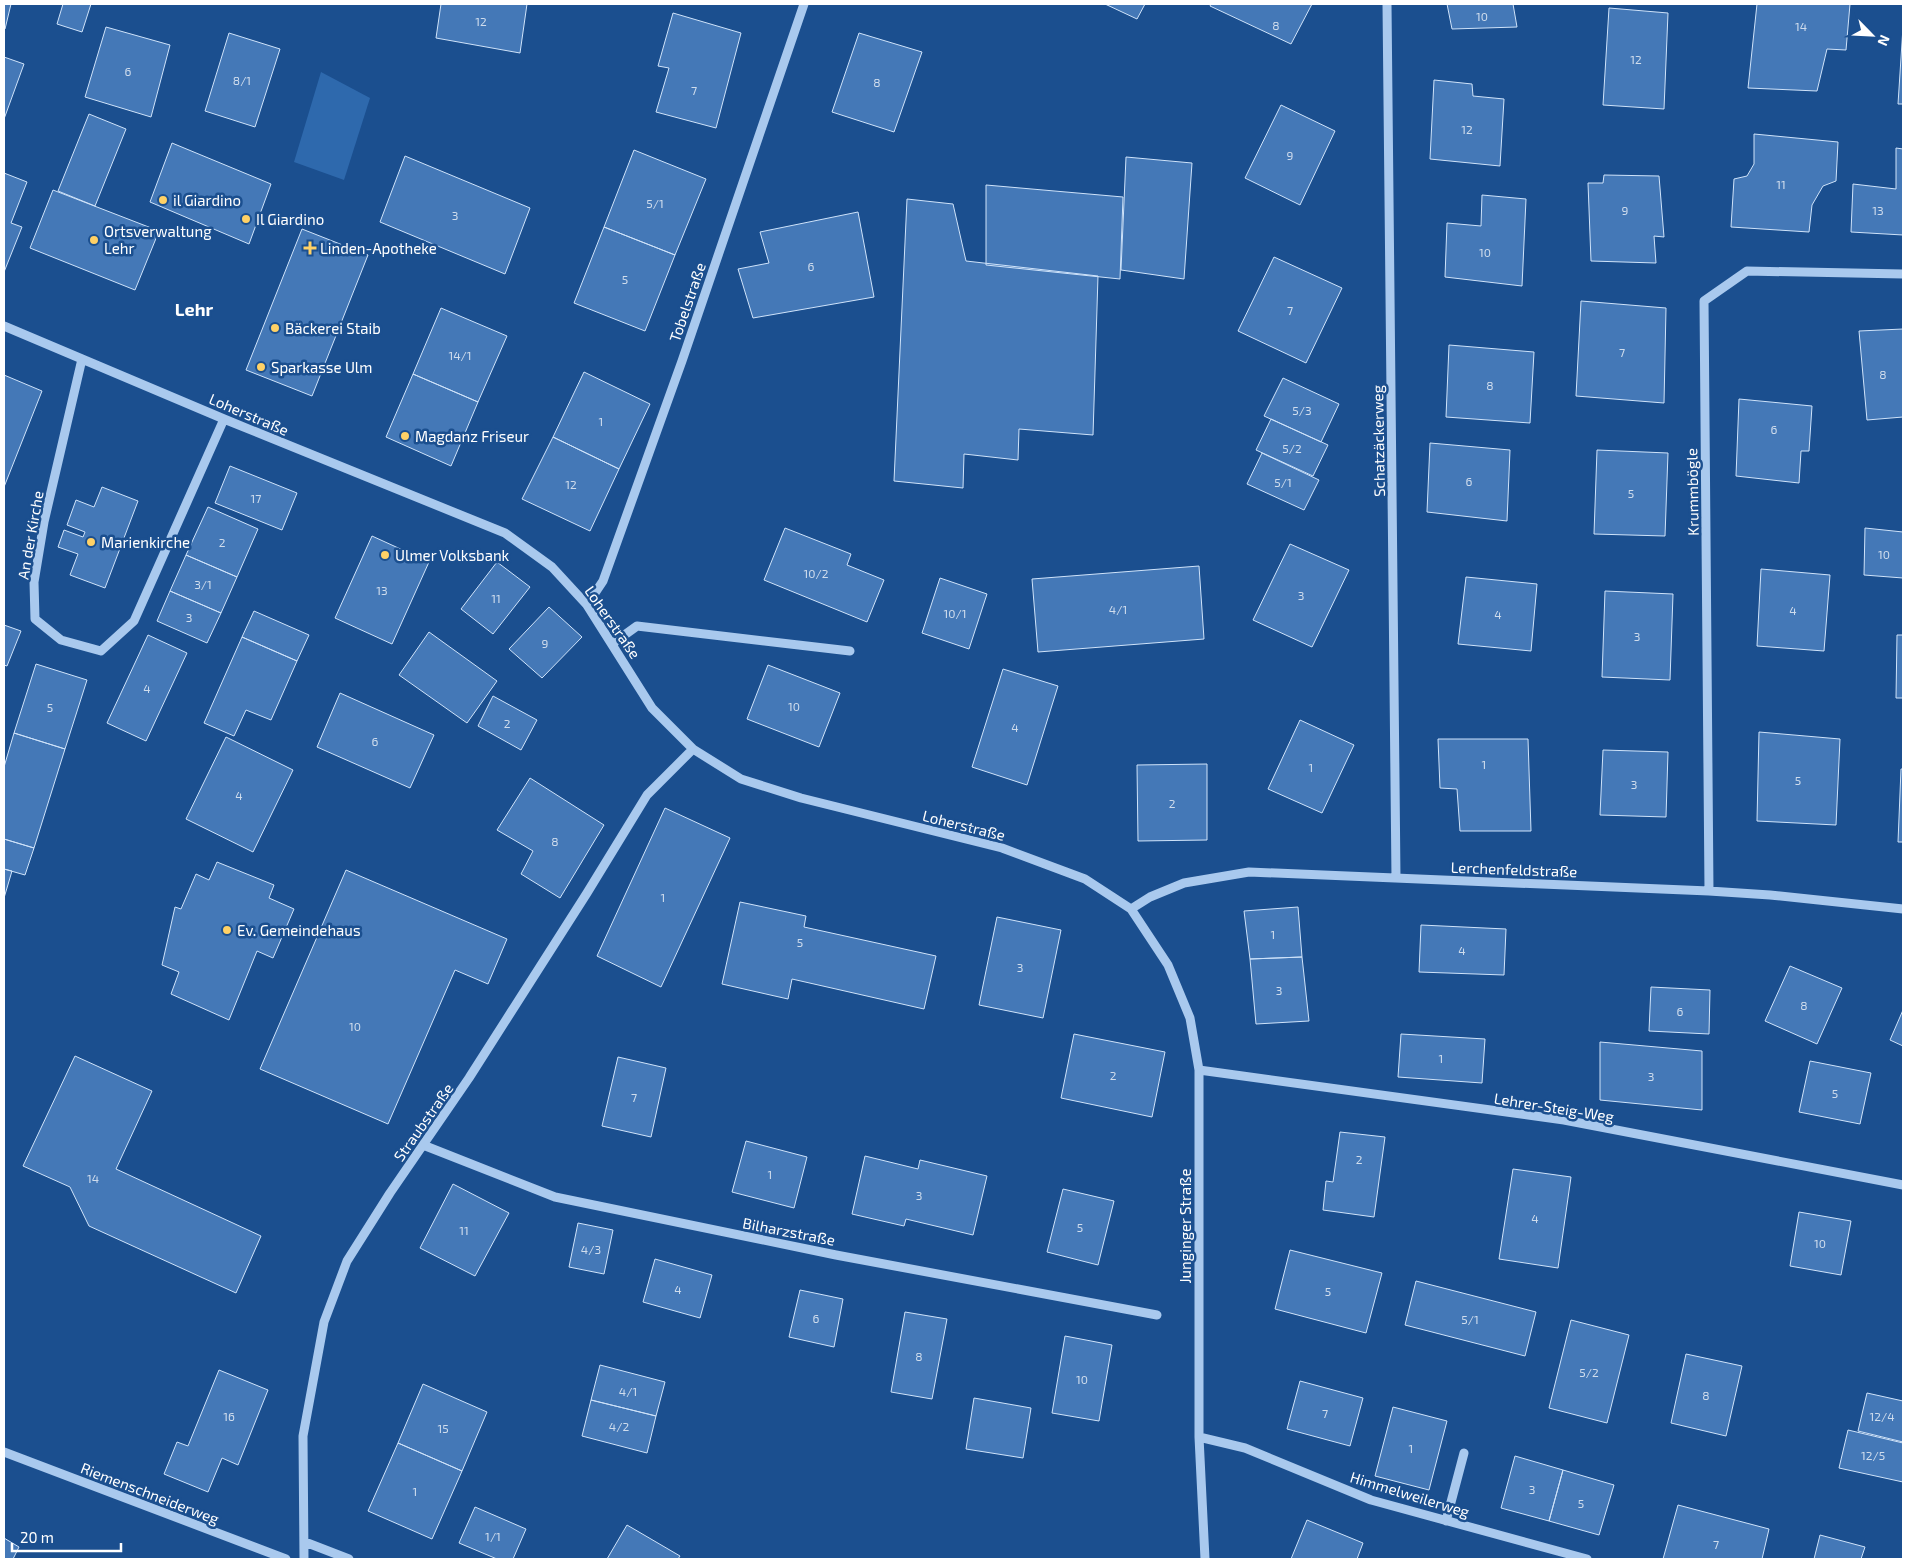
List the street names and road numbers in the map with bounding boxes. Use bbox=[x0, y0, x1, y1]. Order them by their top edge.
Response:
street label: Tobelstraße bbox=[665, 260, 709, 344]
street label: Schatzäckerweg bbox=[1368, 384, 1388, 497]
street label: Loherstraße bbox=[206, 389, 292, 439]
street label: Krummbögle bbox=[1682, 448, 1702, 536]
street label: An der Kirche bbox=[13, 489, 47, 581]
street label: Loherstraße bbox=[581, 582, 645, 662]
street label: Loherstraße bbox=[921, 806, 1007, 844]
street label: Lerchenfeldstraße bbox=[1450, 858, 1578, 880]
street label: Straubstraße bbox=[389, 1080, 457, 1164]
street label: Lehrer-Steig-Weg bbox=[1493, 1089, 1616, 1125]
street label: Junginger Straße bbox=[1176, 1168, 1194, 1284]
street label: Bilharzstraße bbox=[741, 1213, 837, 1249]
street label: Riemenschneiderweg bbox=[78, 1458, 222, 1528]
street label: Himmelweilerweg bbox=[1348, 1467, 1472, 1521]

